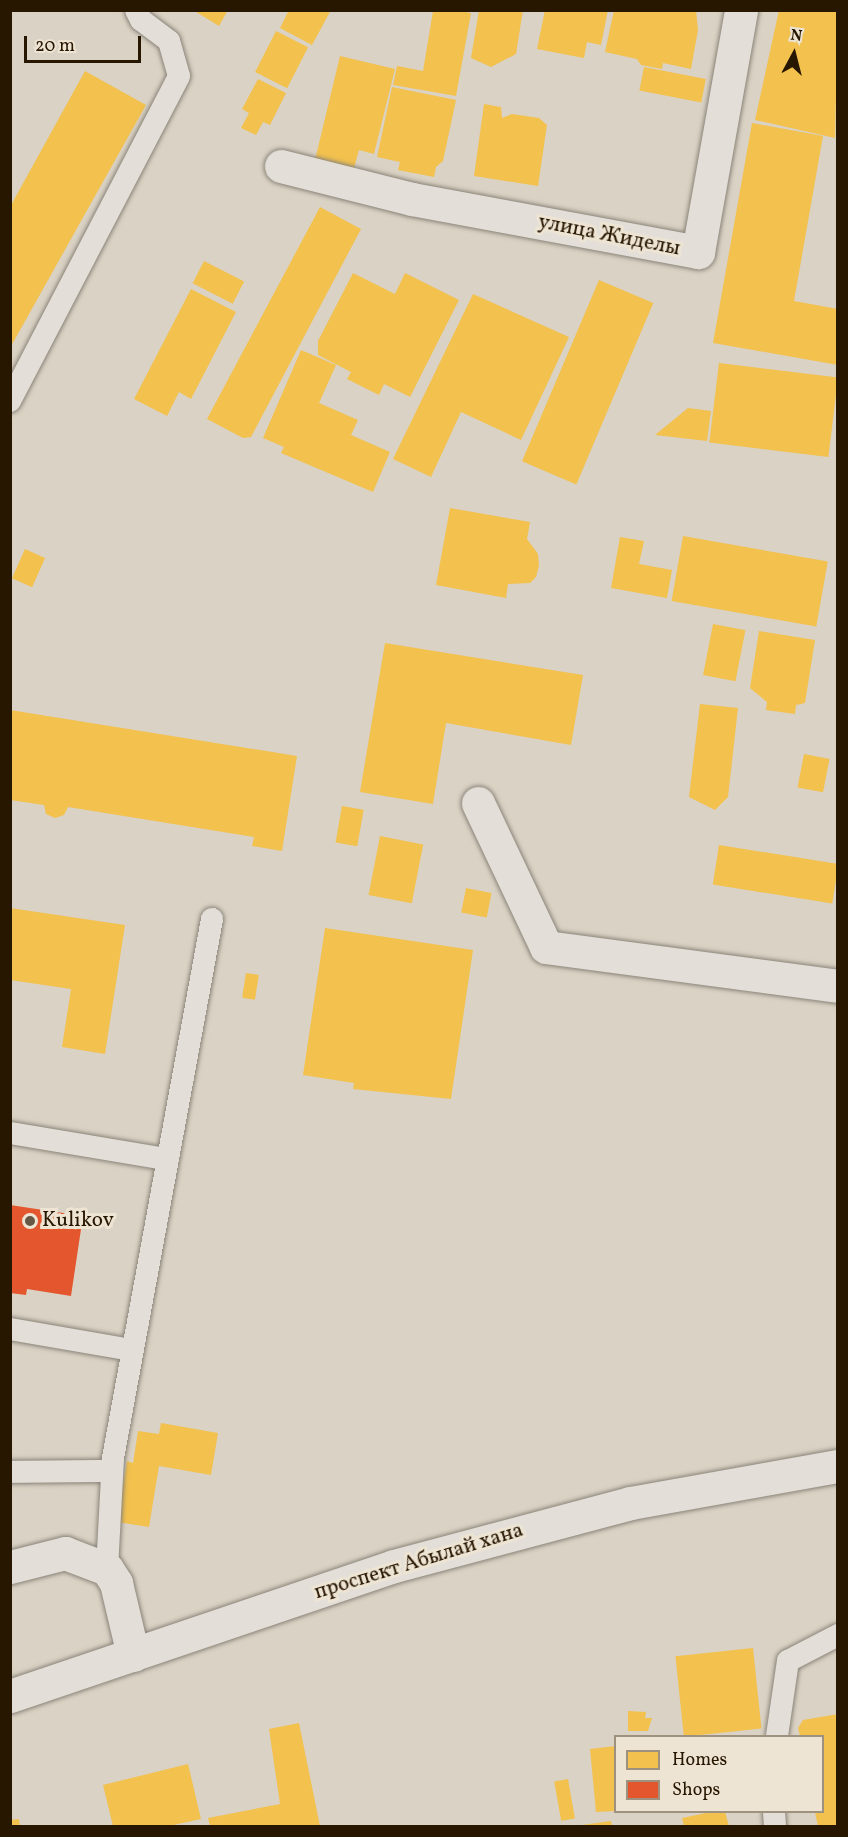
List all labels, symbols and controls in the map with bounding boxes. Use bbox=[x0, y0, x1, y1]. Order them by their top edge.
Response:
scale bar bbox=[27, 24, 144, 62]
north arrow bbox=[764, 24, 824, 84]
text: N bbox=[789, 25, 803, 48]
text: 20 m bbox=[35, 34, 75, 59]
street label: улица Жиделы bbox=[536, 210, 682, 262]
place label: Kulikov bbox=[42, 1208, 114, 1234]
marker: Kulikov bbox=[23, 1214, 37, 1228]
street label: проспект Абылай хана bbox=[311, 1518, 527, 1606]
legend bbox=[614, 1735, 824, 1813]
text: Homes bbox=[672, 1748, 727, 1773]
text: Shops bbox=[672, 1778, 720, 1803]

